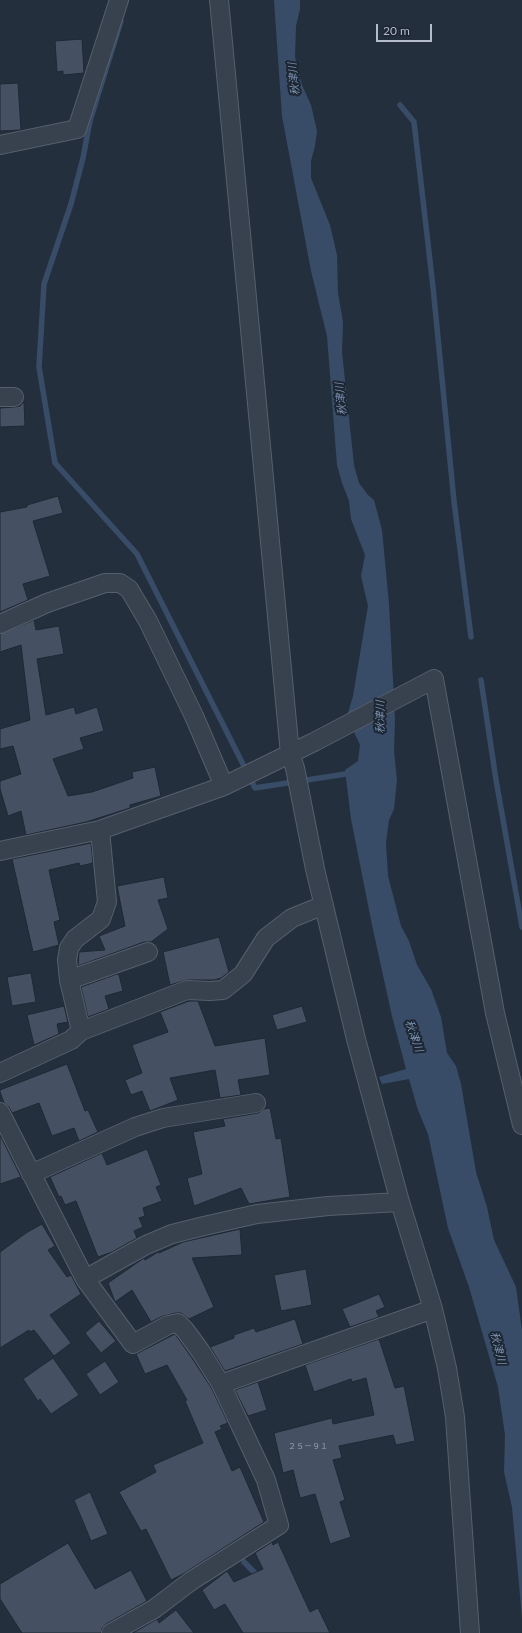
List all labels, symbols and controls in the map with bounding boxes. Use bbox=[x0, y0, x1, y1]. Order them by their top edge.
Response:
scale bar bbox=[378, 16, 434, 42]
text: 20 m bbox=[383, 23, 410, 38]
water label: 秋津川 bbox=[286, 62, 302, 96]
water label: 秋津川 bbox=[333, 382, 349, 416]
water label: 秋津川 bbox=[373, 701, 387, 733]
water label: 秋津川 bbox=[402, 1018, 426, 1054]
water label: 秋津川 bbox=[488, 1330, 508, 1366]
house number: ２５－９１ bbox=[288, 1441, 328, 1451]

